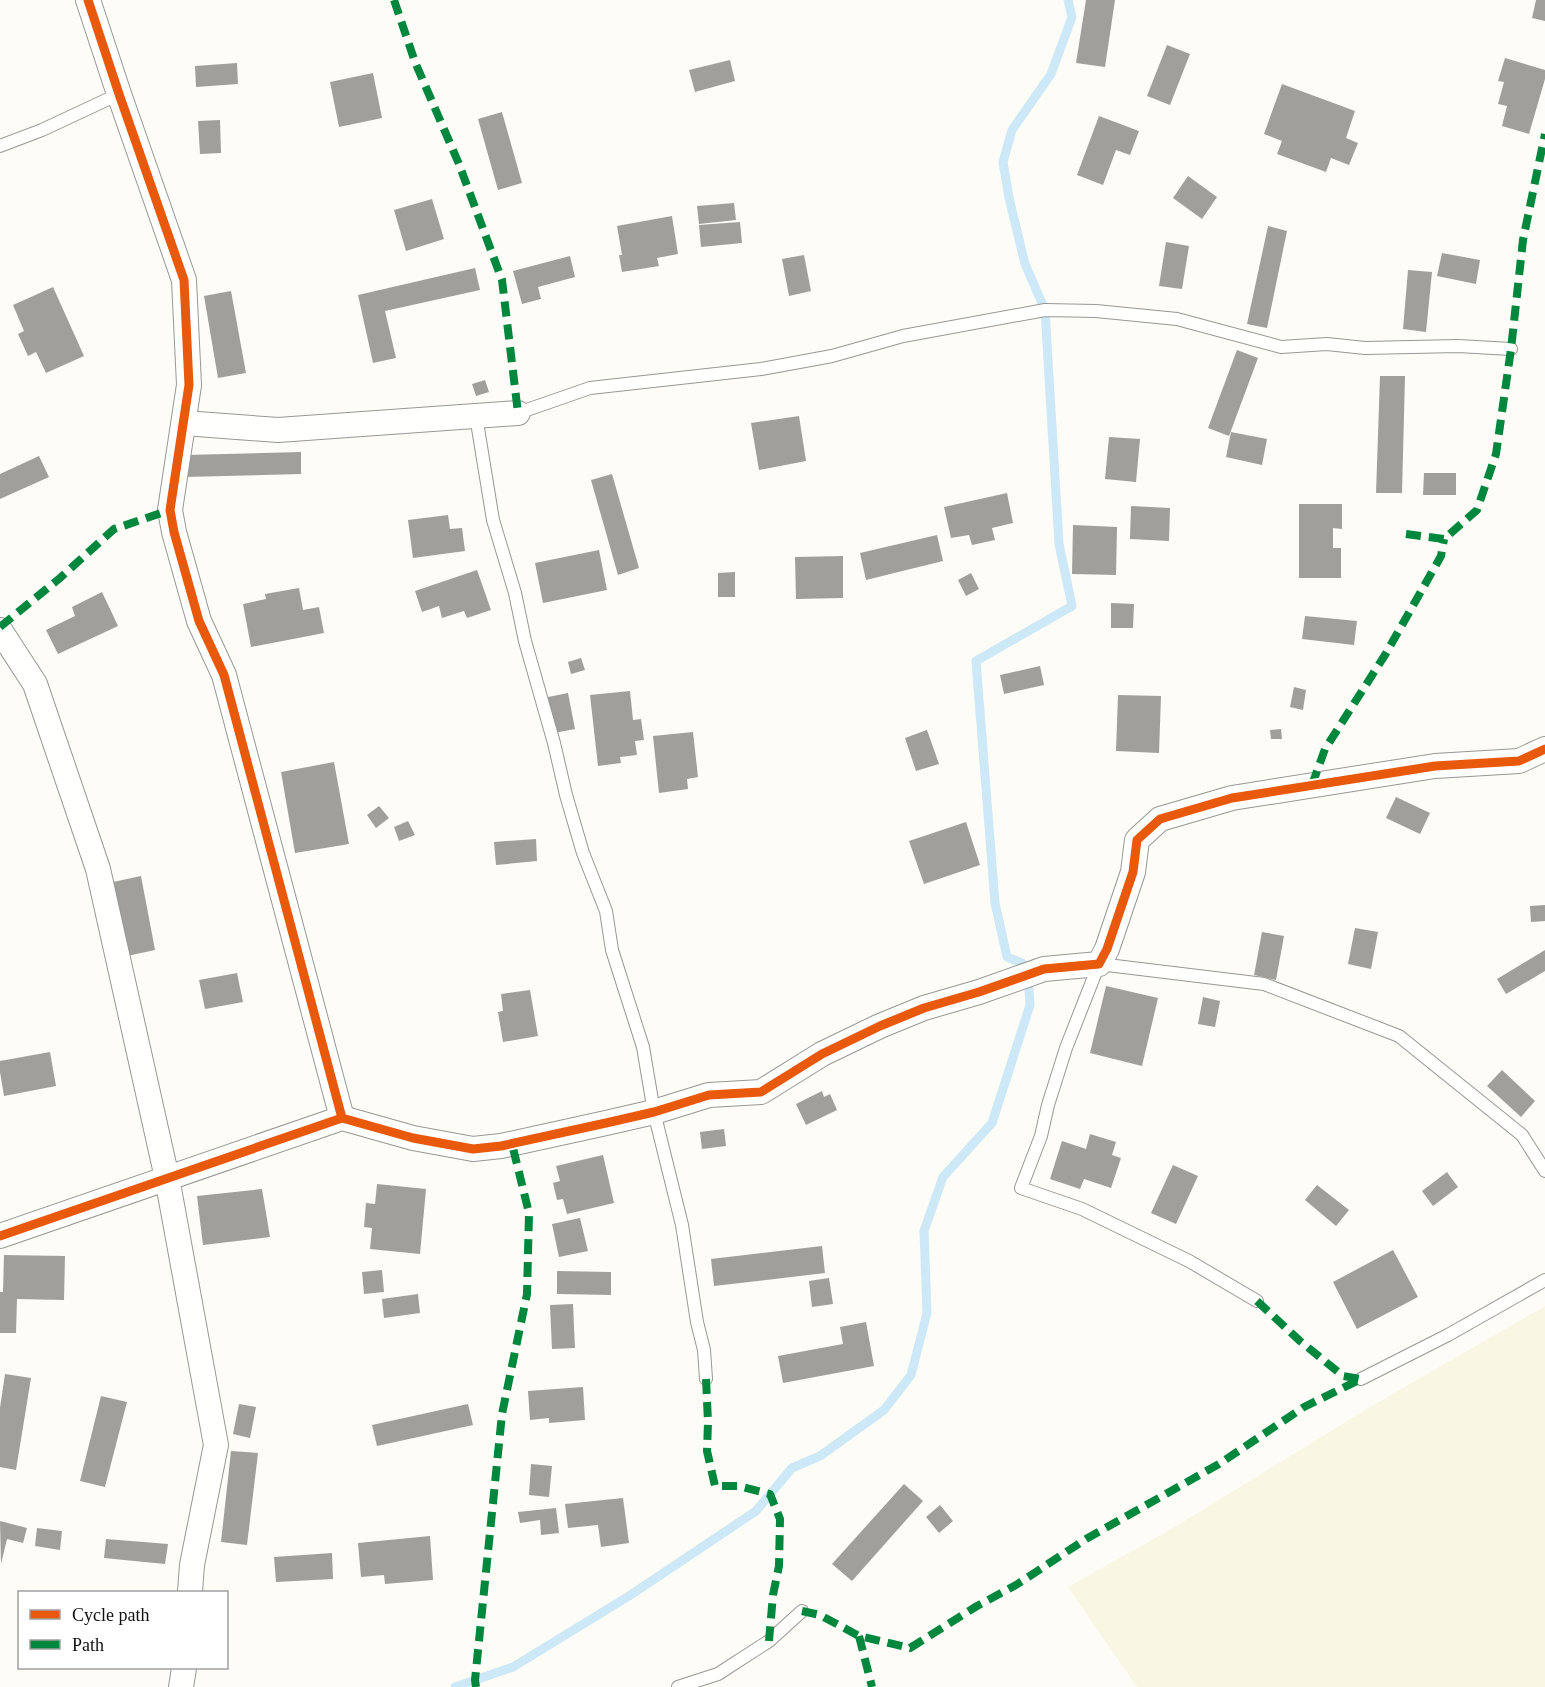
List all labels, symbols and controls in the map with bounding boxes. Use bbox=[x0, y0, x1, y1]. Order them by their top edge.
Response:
legend bbox=[18, 1591, 228, 1669]
text: Cycle path bbox=[72, 1605, 149, 1625]
text: Path bbox=[72, 1635, 104, 1655]

